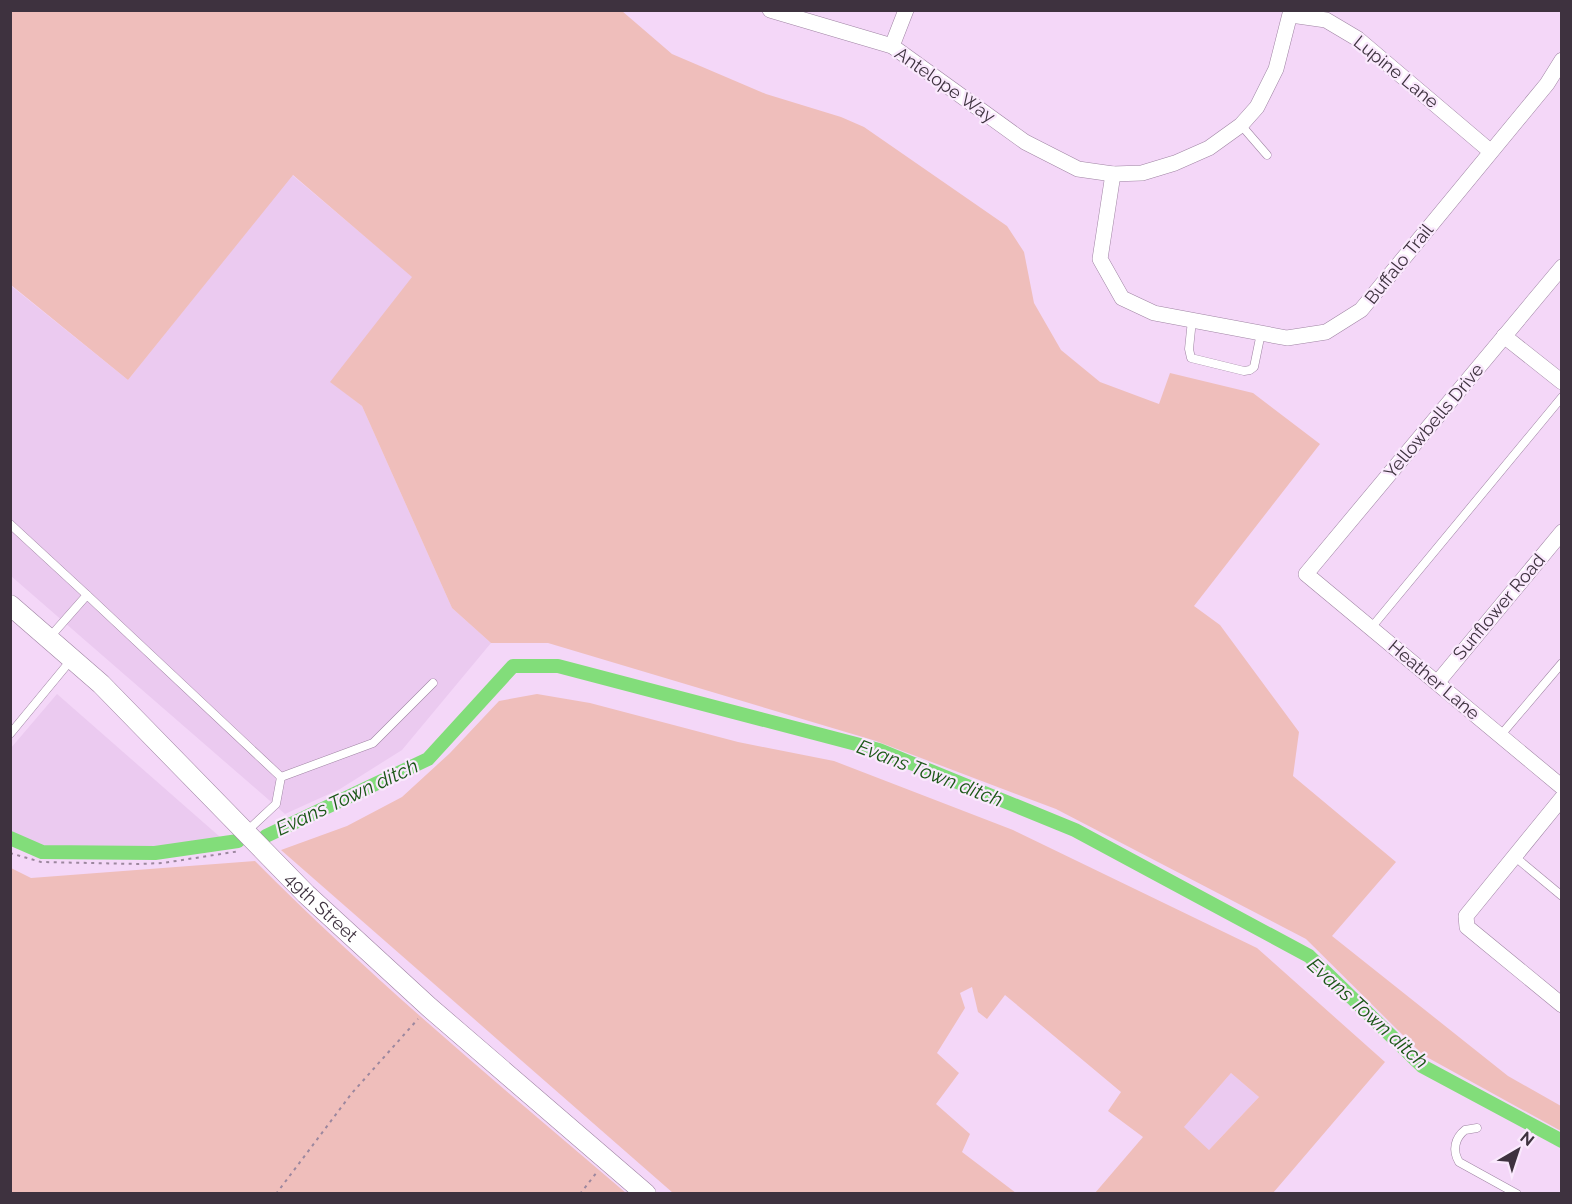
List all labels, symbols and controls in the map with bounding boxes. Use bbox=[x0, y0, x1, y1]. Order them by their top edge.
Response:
street label: Lupine Lane bbox=[1350, 31, 1443, 113]
street label: Antelope Way bbox=[891, 42, 1000, 127]
street label: Buffalo Trail bbox=[1360, 219, 1437, 308]
street label: Yellowbells Drive bbox=[1380, 359, 1488, 482]
street label: Sunflower Road bbox=[1448, 550, 1549, 664]
street label: Heather Lane bbox=[1385, 635, 1484, 724]
water label: Evans Town ditch bbox=[854, 734, 1006, 812]
water label: Evans Town ditch bbox=[272, 754, 422, 840]
street label: 49th Street bbox=[281, 868, 362, 946]
water label: Evans Town ditch bbox=[1303, 953, 1433, 1073]
north arrow bbox=[1488, 1120, 1548, 1180]
text: N bbox=[1516, 1128, 1538, 1150]

